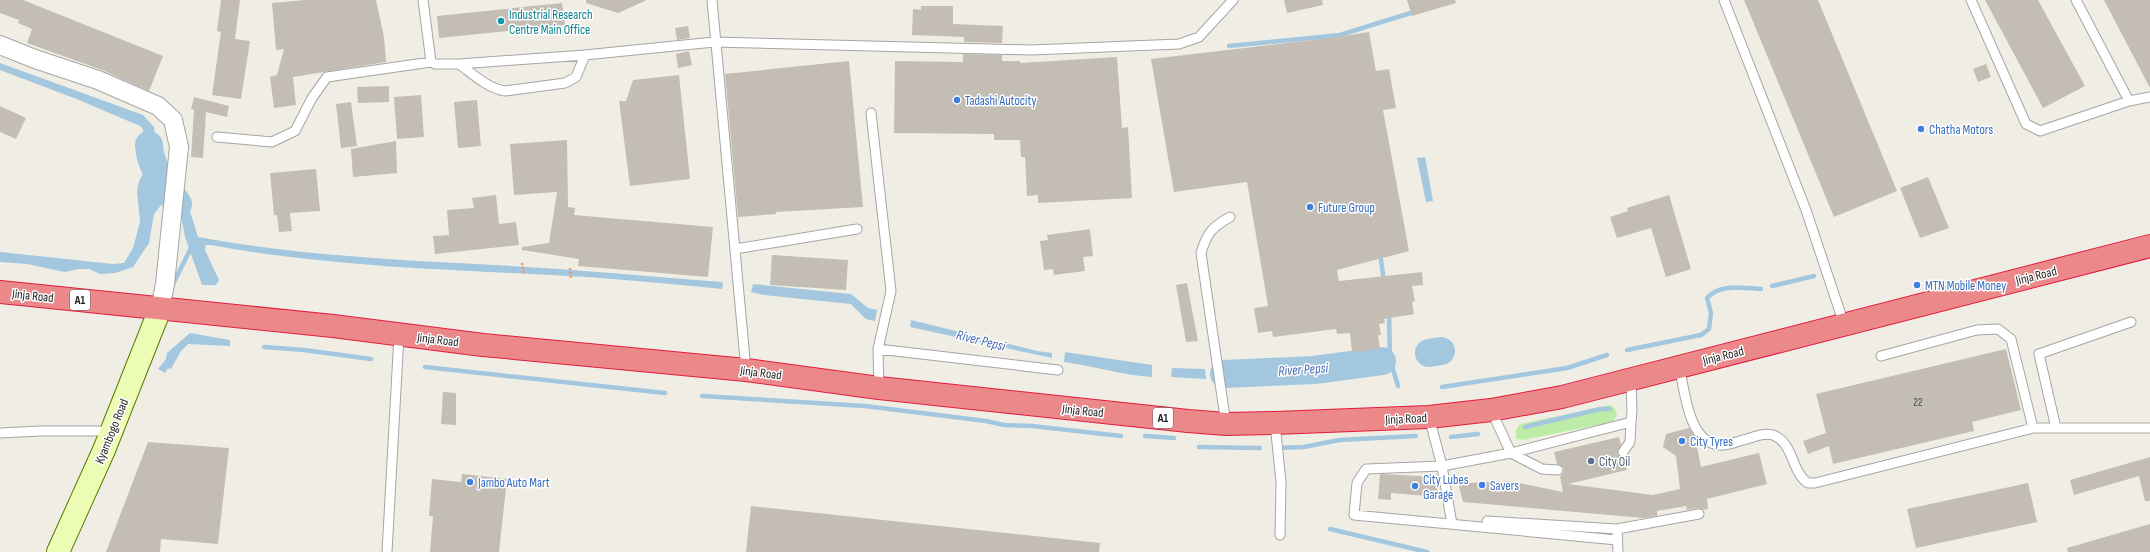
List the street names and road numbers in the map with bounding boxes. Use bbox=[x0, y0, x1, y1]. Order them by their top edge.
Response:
street label: Jinja Road bbox=[2013, 263, 2058, 289]
street label: Jinja Road bbox=[10, 286, 54, 306]
road number: A1 bbox=[70, 290, 90, 310]
street label: Jinja Road bbox=[415, 329, 460, 350]
street label: Jinja Road bbox=[1700, 343, 1745, 369]
street label: Jinja Road bbox=[738, 362, 783, 383]
street label: Kyambogo Road bbox=[92, 397, 132, 466]
street label: Jinja Road bbox=[1060, 401, 1104, 421]
road number: A1 bbox=[1153, 408, 1173, 428]
street label: Jinja Road bbox=[1384, 410, 1427, 428]

